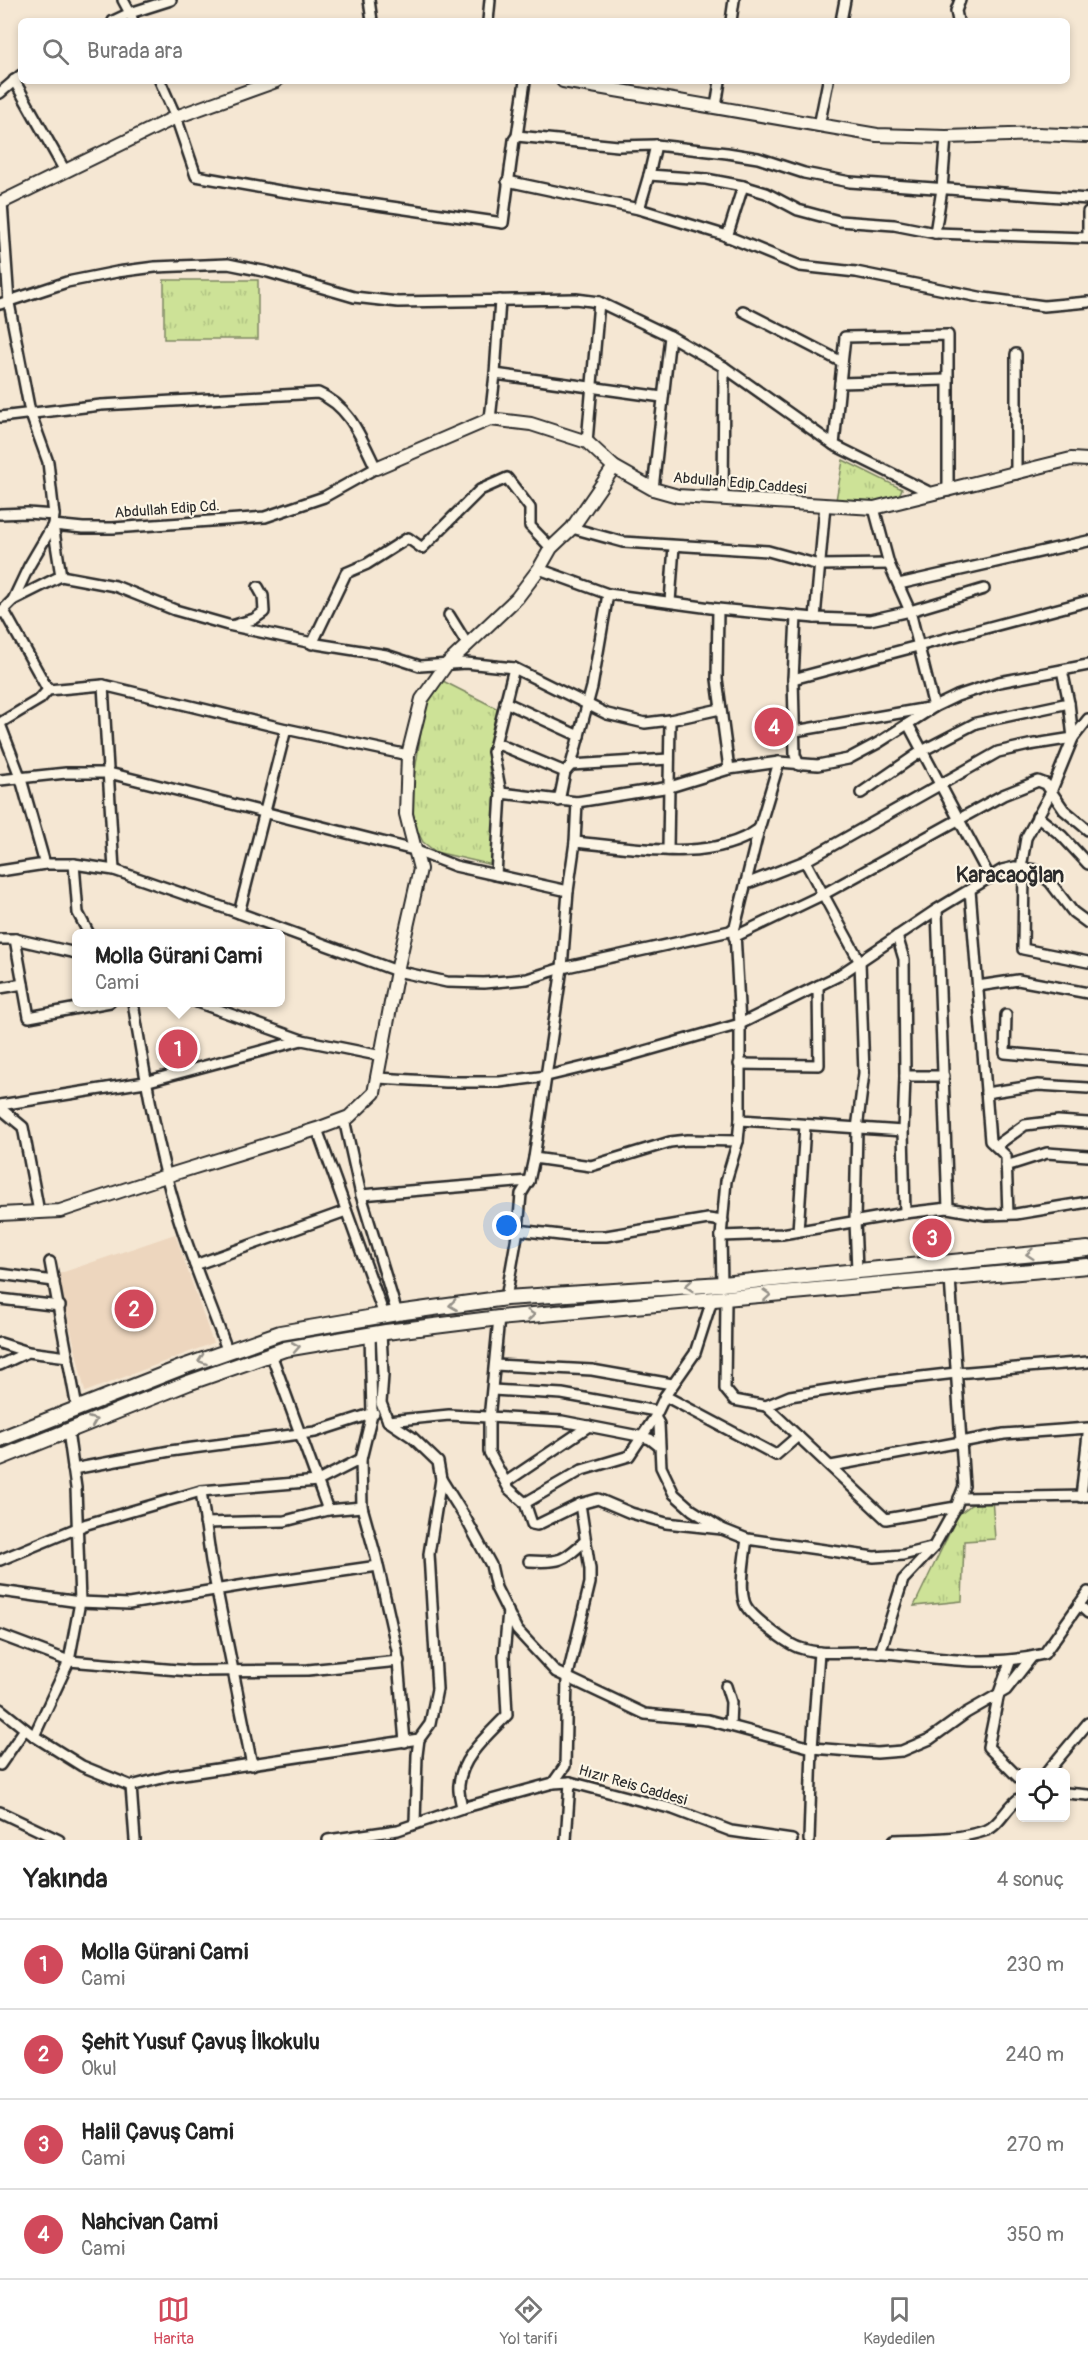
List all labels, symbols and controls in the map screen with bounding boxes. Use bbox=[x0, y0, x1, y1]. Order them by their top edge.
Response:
search box bbox=[18, 18, 1070, 84]
icon: search bbox=[39, 35, 72, 68]
text: Burada ara bbox=[87, 37, 183, 65]
street label: Abdullah Edip Caddesi bbox=[672, 468, 807, 499]
street label: Abdullah Edip Cd. bbox=[114, 496, 220, 523]
pin: 4 bbox=[754, 704, 794, 750]
district label: Karacaoğlan bbox=[956, 862, 1064, 889]
popup bbox=[72, 929, 285, 1007]
text: Molla Gürani Cami bbox=[95, 942, 262, 970]
text: Cami bbox=[95, 970, 139, 995]
pin: 1 bbox=[158, 1026, 198, 1072]
your location bbox=[492, 1211, 521, 1240]
pin: 3 bbox=[912, 1216, 952, 1260]
one-way arrow bbox=[1025, 1247, 1034, 1260]
one-way arrow bbox=[685, 1279, 694, 1292]
pin: 2 bbox=[114, 1286, 154, 1332]
one-way arrow bbox=[762, 1289, 772, 1302]
one-way arrow bbox=[449, 1298, 458, 1311]
one-way arrow bbox=[526, 1309, 535, 1322]
one-way arrow bbox=[291, 1341, 301, 1354]
one-way arrow bbox=[197, 1353, 208, 1366]
one-way arrow bbox=[87, 1416, 98, 1428]
street label: Hızır Reis Caddesi bbox=[576, 1761, 689, 1810]
map controls bbox=[1016, 1768, 1070, 1822]
button: locate bbox=[1016, 1768, 1070, 1822]
text: Yakında bbox=[24, 1863, 108, 1895]
text: 4 sonuç bbox=[997, 1867, 1064, 1892]
text: Molla Gürani Cami bbox=[81, 1938, 248, 1966]
text: 1 bbox=[40, 1952, 47, 1977]
text: 230 m bbox=[1007, 1952, 1064, 1977]
text: Cami bbox=[81, 1966, 125, 1991]
text: Şehit Yusuf Çavuş İlkokulu bbox=[81, 2028, 320, 2056]
text: 2 bbox=[38, 2042, 49, 2067]
text: 240 m bbox=[1005, 2042, 1064, 2067]
text: Okul bbox=[81, 2056, 117, 2081]
text: Halil Çavuş Cami bbox=[81, 2118, 233, 2146]
text: 3 bbox=[38, 2132, 49, 2157]
text: 270 m bbox=[1006, 2132, 1064, 2157]
text: Cami bbox=[81, 2146, 125, 2171]
text: Nahcivan Cami bbox=[81, 2208, 218, 2236]
text: 4 bbox=[38, 2222, 49, 2247]
text: 350 m bbox=[1006, 2222, 1064, 2247]
text: Cami bbox=[81, 2236, 125, 2261]
tab: Harita bbox=[153, 2293, 194, 2349]
tab: Yol tarifi bbox=[500, 2293, 557, 2349]
tab: Kaydedilen bbox=[863, 2293, 935, 2349]

